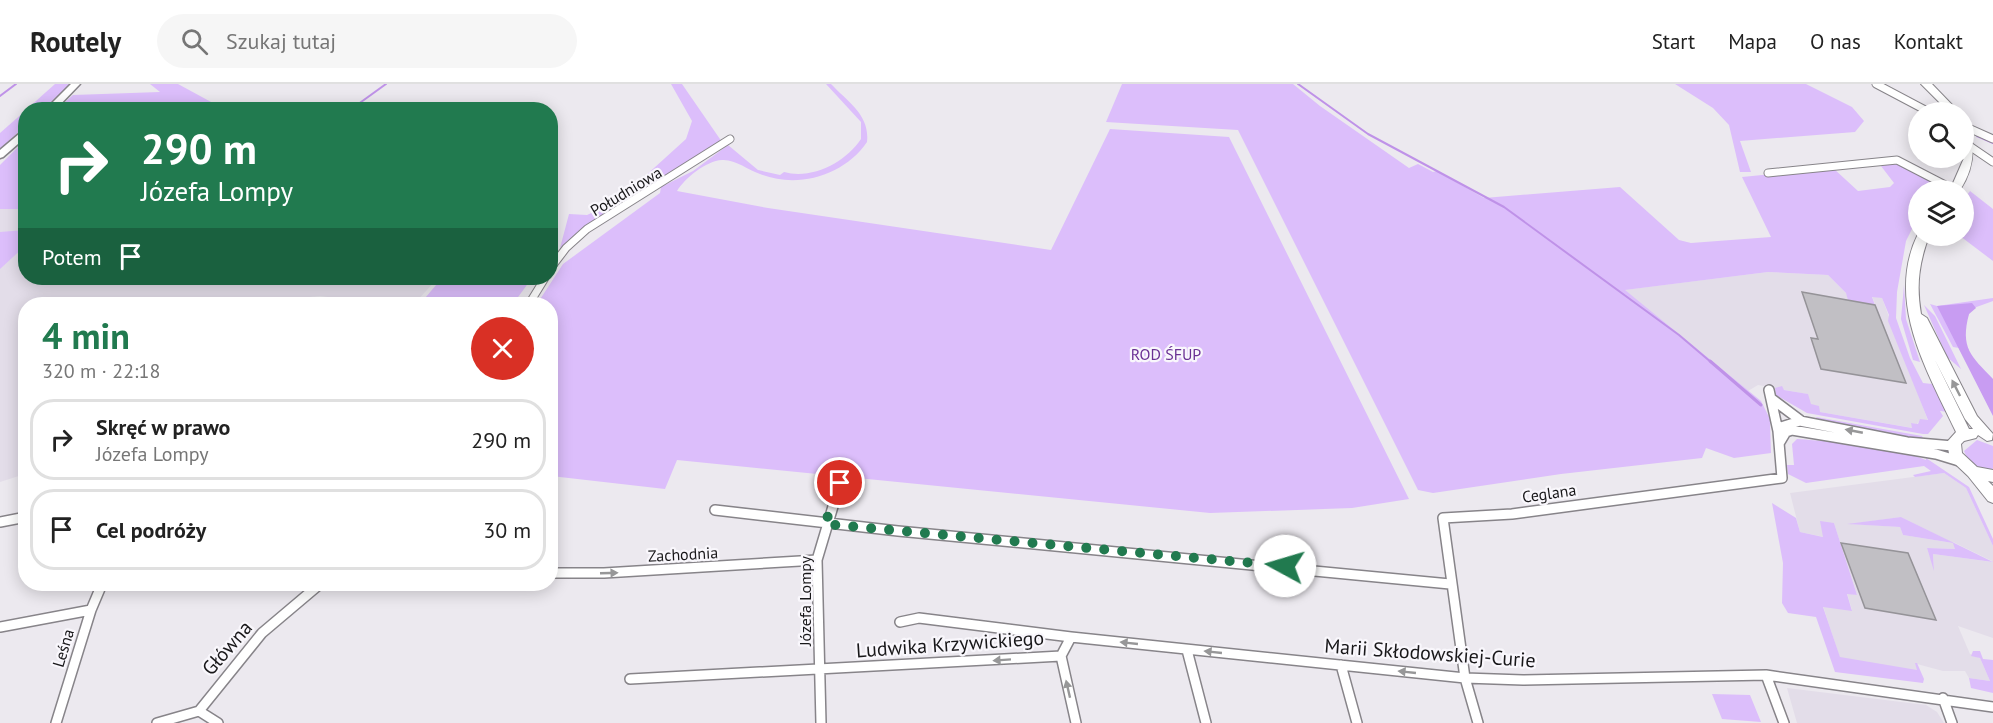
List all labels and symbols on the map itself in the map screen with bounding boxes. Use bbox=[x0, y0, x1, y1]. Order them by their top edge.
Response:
street label: Południowa bbox=[587, 162, 665, 220]
park label: ROD ŚFUP bbox=[1131, 344, 1201, 364]
one-way arrow bbox=[1951, 379, 1960, 396]
one-way arrow bbox=[1844, 426, 1863, 435]
pin bbox=[814, 457, 865, 508]
street label: Ceglana bbox=[1521, 479, 1577, 507]
position arrow bbox=[1253, 534, 1317, 598]
street label: Zachodnia bbox=[647, 542, 719, 566]
street label: Józefa Lompy bbox=[795, 555, 815, 647]
one-way arrow bbox=[599, 568, 618, 577]
street label: Główna bbox=[196, 615, 258, 681]
street label: Ludwika Krzywickiego bbox=[855, 624, 1045, 664]
street label: Leśna bbox=[48, 626, 78, 670]
street label: Marii Skłodowskiej-Curie bbox=[1324, 633, 1536, 673]
one-way arrow bbox=[1120, 638, 1139, 647]
one-way arrow bbox=[1204, 647, 1223, 657]
one-way arrow bbox=[993, 655, 1012, 665]
one-way arrow bbox=[1398, 667, 1417, 677]
one-way arrow bbox=[1063, 680, 1072, 699]

